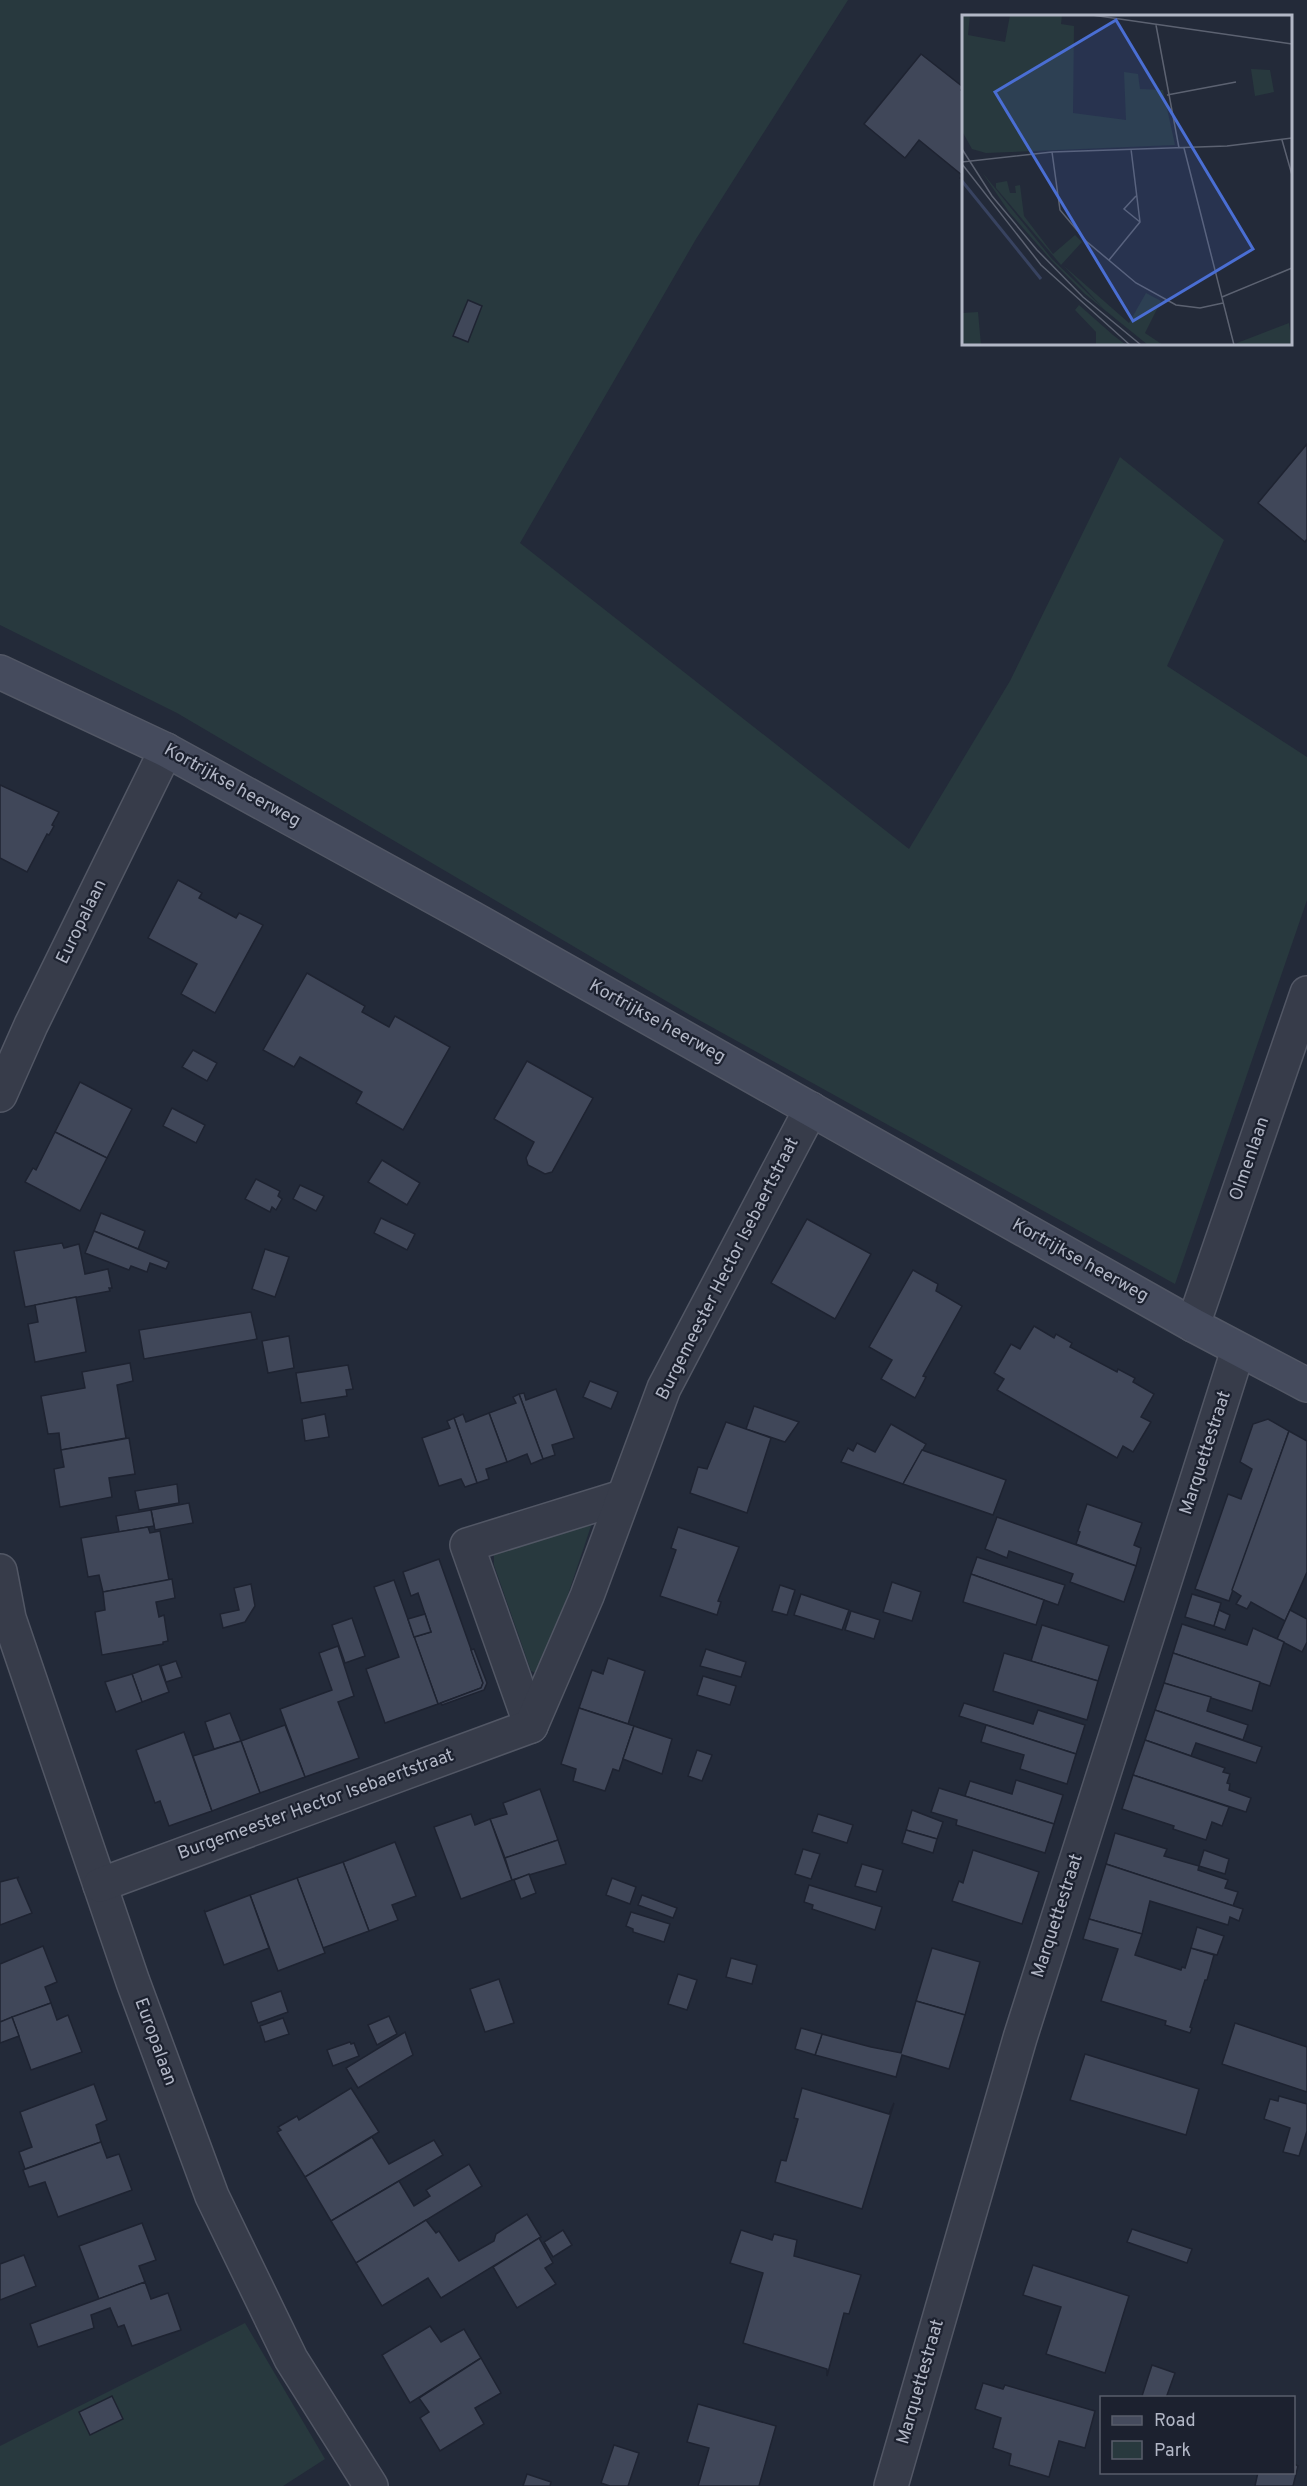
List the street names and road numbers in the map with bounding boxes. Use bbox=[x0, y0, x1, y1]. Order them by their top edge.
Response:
street label: Kortrijkse heerweg bbox=[160, 739, 304, 833]
street label: Europalaan bbox=[52, 876, 112, 968]
street label: Kortrijkse heerweg bbox=[585, 975, 729, 1069]
street label: Olmenlaan bbox=[1225, 1114, 1275, 1204]
street label: Burgemeester Hector Isebaertstraat bbox=[651, 1134, 805, 1404]
street label: Kortrijkse heerweg bbox=[1008, 1214, 1152, 1308]
street label: Marquettestraat bbox=[1175, 1388, 1237, 1518]
street label: Burgemeester Hector Isebaertstraat bbox=[175, 1744, 457, 1866]
street label: Marquettestraat bbox=[1027, 1851, 1089, 1981]
street label: Europalaan bbox=[129, 1995, 181, 2089]
street label: Marquettestraat bbox=[892, 2317, 950, 2447]

